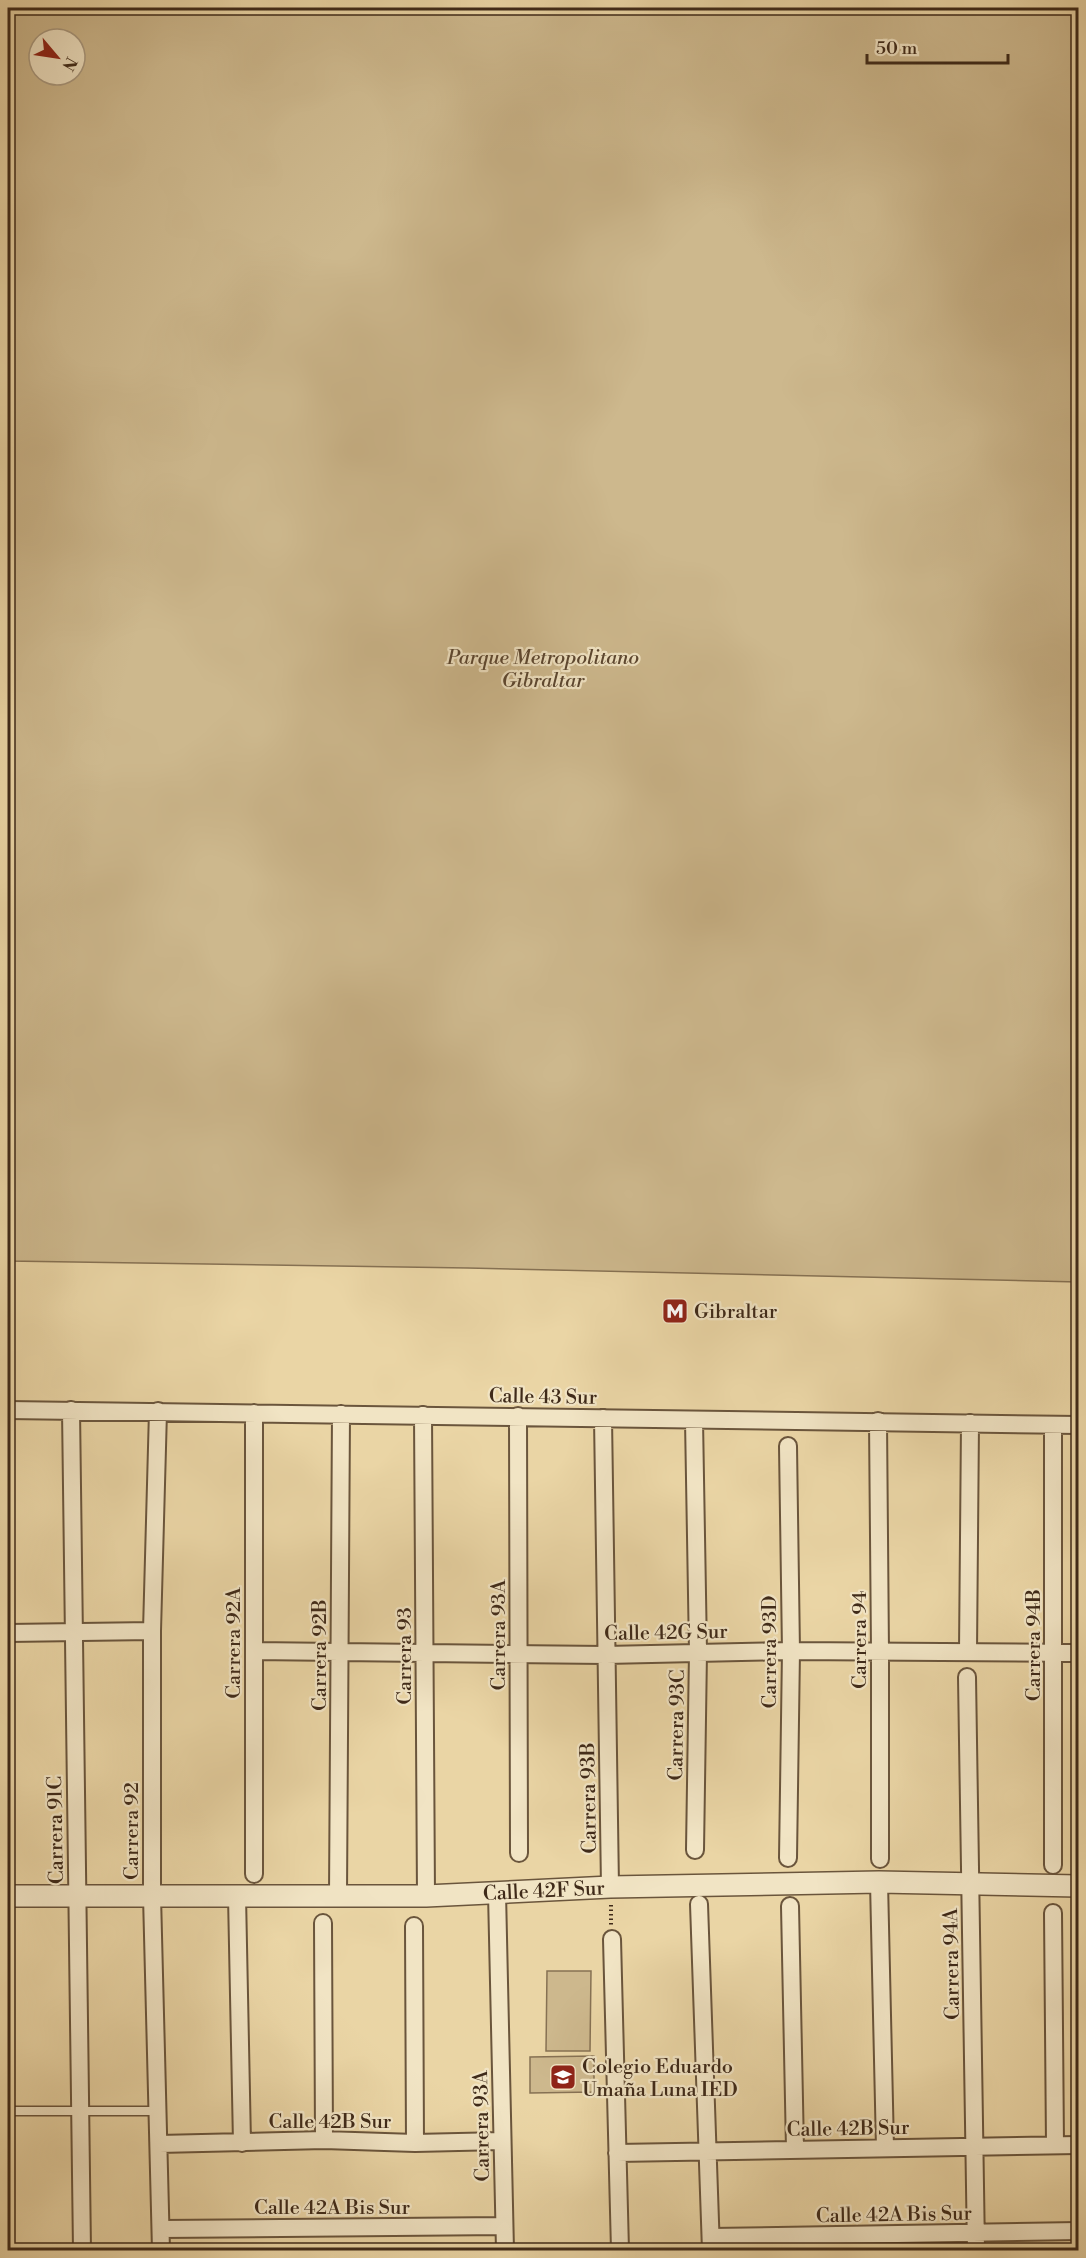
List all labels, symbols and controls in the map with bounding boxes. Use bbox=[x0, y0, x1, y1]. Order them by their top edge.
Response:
north arrow bbox=[27, 27, 87, 87]
scale bar bbox=[867, 27, 1008, 65]
text: 50 m bbox=[876, 37, 918, 60]
text: N bbox=[57, 53, 81, 74]
park label: Parque Metropolitano Gibraltar bbox=[446, 646, 639, 694]
metro station icon: Gibraltar bbox=[660, 1296, 690, 1326]
place label: Gibraltar bbox=[694, 1300, 778, 1325]
street label: Calle 43 Sur bbox=[489, 1384, 598, 1411]
street label: Carrera 93A bbox=[487, 1578, 512, 1691]
street label: Carrera 92A bbox=[222, 1586, 247, 1699]
street label: Carrera 94B bbox=[1022, 1589, 1047, 1701]
street label: Carrera 94 bbox=[848, 1591, 873, 1689]
street label: Carrera 93D bbox=[758, 1596, 783, 1708]
street label: Carrera 92B bbox=[308, 1599, 333, 1711]
street label: Carrera 93 bbox=[393, 1607, 418, 1705]
street label: Calle 42G Sur bbox=[604, 1620, 728, 1647]
street label: Carrera 93C bbox=[664, 1669, 691, 1781]
street label: Carrera 93B bbox=[576, 1742, 603, 1854]
street label: Carrera 91C bbox=[43, 1776, 70, 1884]
street label: Carrera 92 bbox=[120, 1782, 145, 1880]
street label: Calle 42F Sur bbox=[482, 1876, 606, 1907]
street label: Carrera 94A bbox=[939, 1907, 966, 2020]
place label: Colegio Eduardo Umaña Luna IED bbox=[582, 2055, 738, 2103]
school or university icon: Colegio Eduardo Umaña Luna IED bbox=[548, 2062, 578, 2092]
street label: Carrera 93A bbox=[469, 2069, 496, 2182]
street label: Calle 42B Sur bbox=[269, 2110, 392, 2135]
street label: Calle 42B Sur bbox=[786, 2116, 910, 2143]
street label: Calle 42A Bis Sur bbox=[254, 2196, 410, 2221]
street label: Calle 42A Bis Sur bbox=[816, 2202, 973, 2229]

